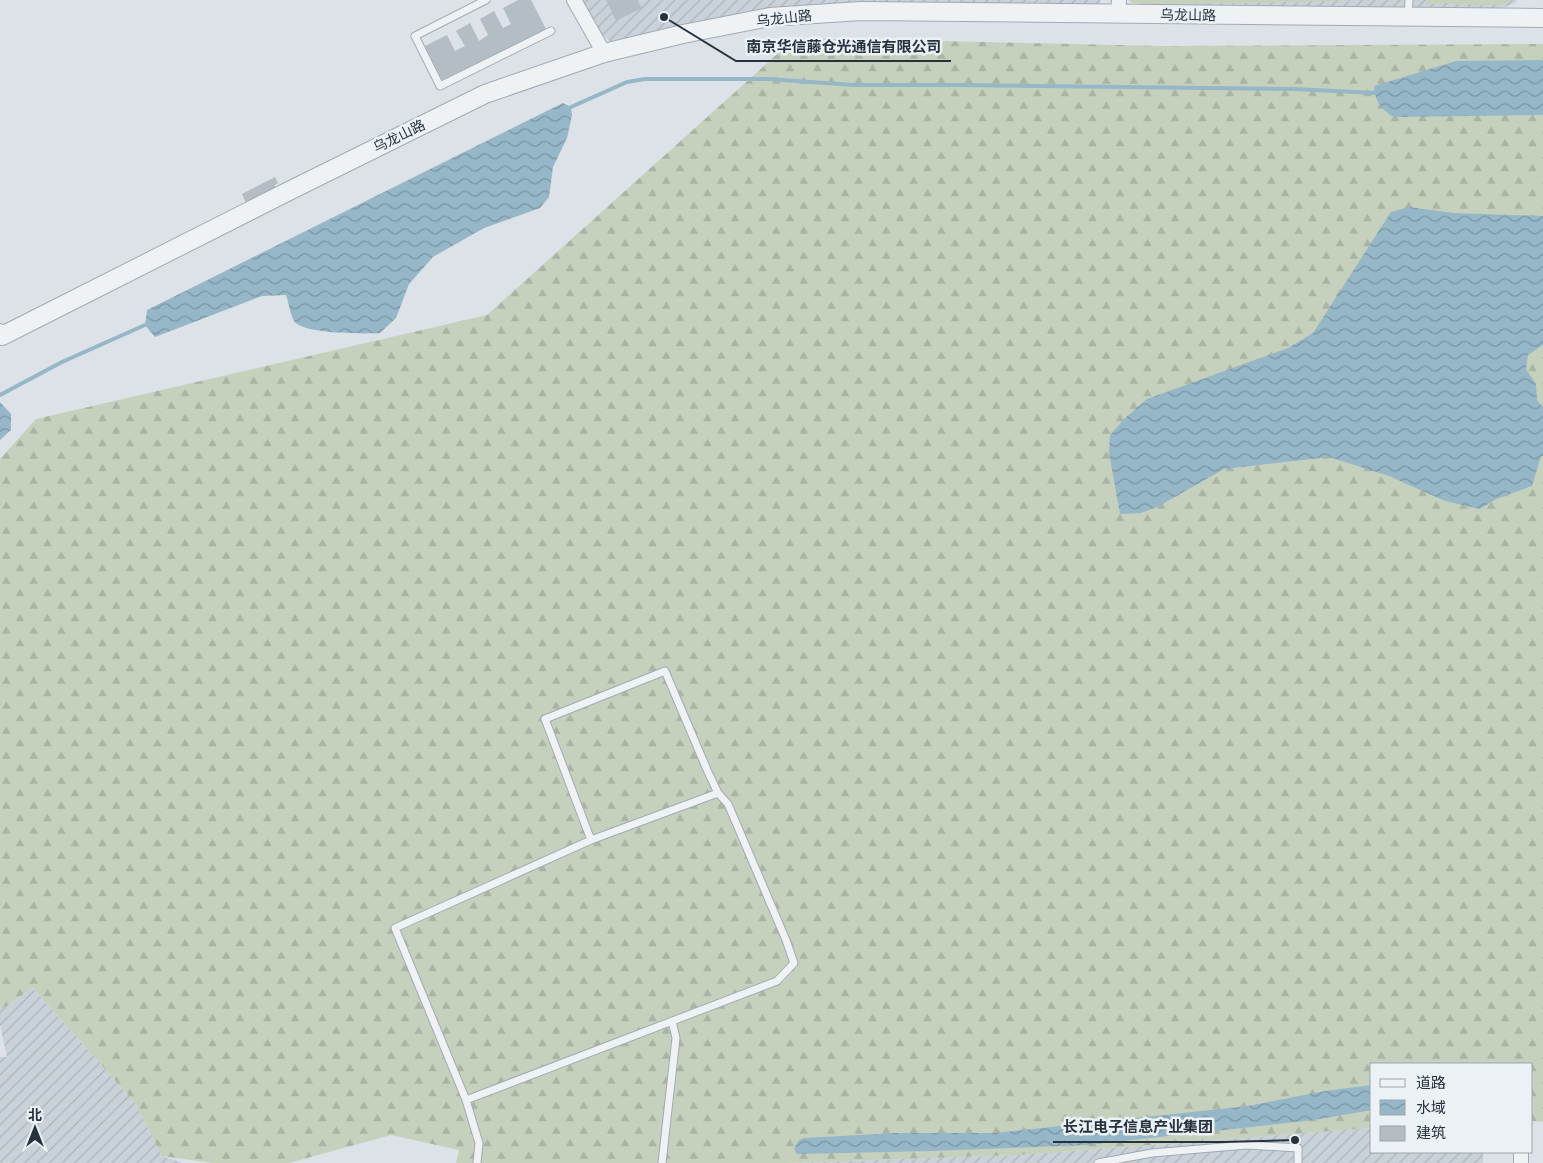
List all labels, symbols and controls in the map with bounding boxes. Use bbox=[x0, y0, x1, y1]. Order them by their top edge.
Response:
street label: 乌龙山路 bbox=[755, 5, 813, 30]
street label: 乌龙山路 bbox=[1160, 5, 1216, 24]
callout: 南京华信藤仓光通信有限公司 bbox=[736, 31, 951, 61]
text: 南京华信藤仓光通信有限公司 bbox=[746, 36, 942, 56]
street label: 乌龙山路 bbox=[369, 115, 428, 156]
legend bbox=[1370, 1063, 1533, 1153]
text: 道路 bbox=[1416, 1072, 1446, 1092]
text: 水域 bbox=[1416, 1097, 1446, 1117]
north arrow bbox=[10, 1103, 60, 1153]
text: 北 bbox=[28, 1105, 42, 1124]
callout: 长江电子信息产业集团 bbox=[1053, 1112, 1223, 1142]
text: 长江电子信息产业集团 bbox=[1063, 1116, 1213, 1136]
text: 建筑 bbox=[1416, 1122, 1446, 1142]

